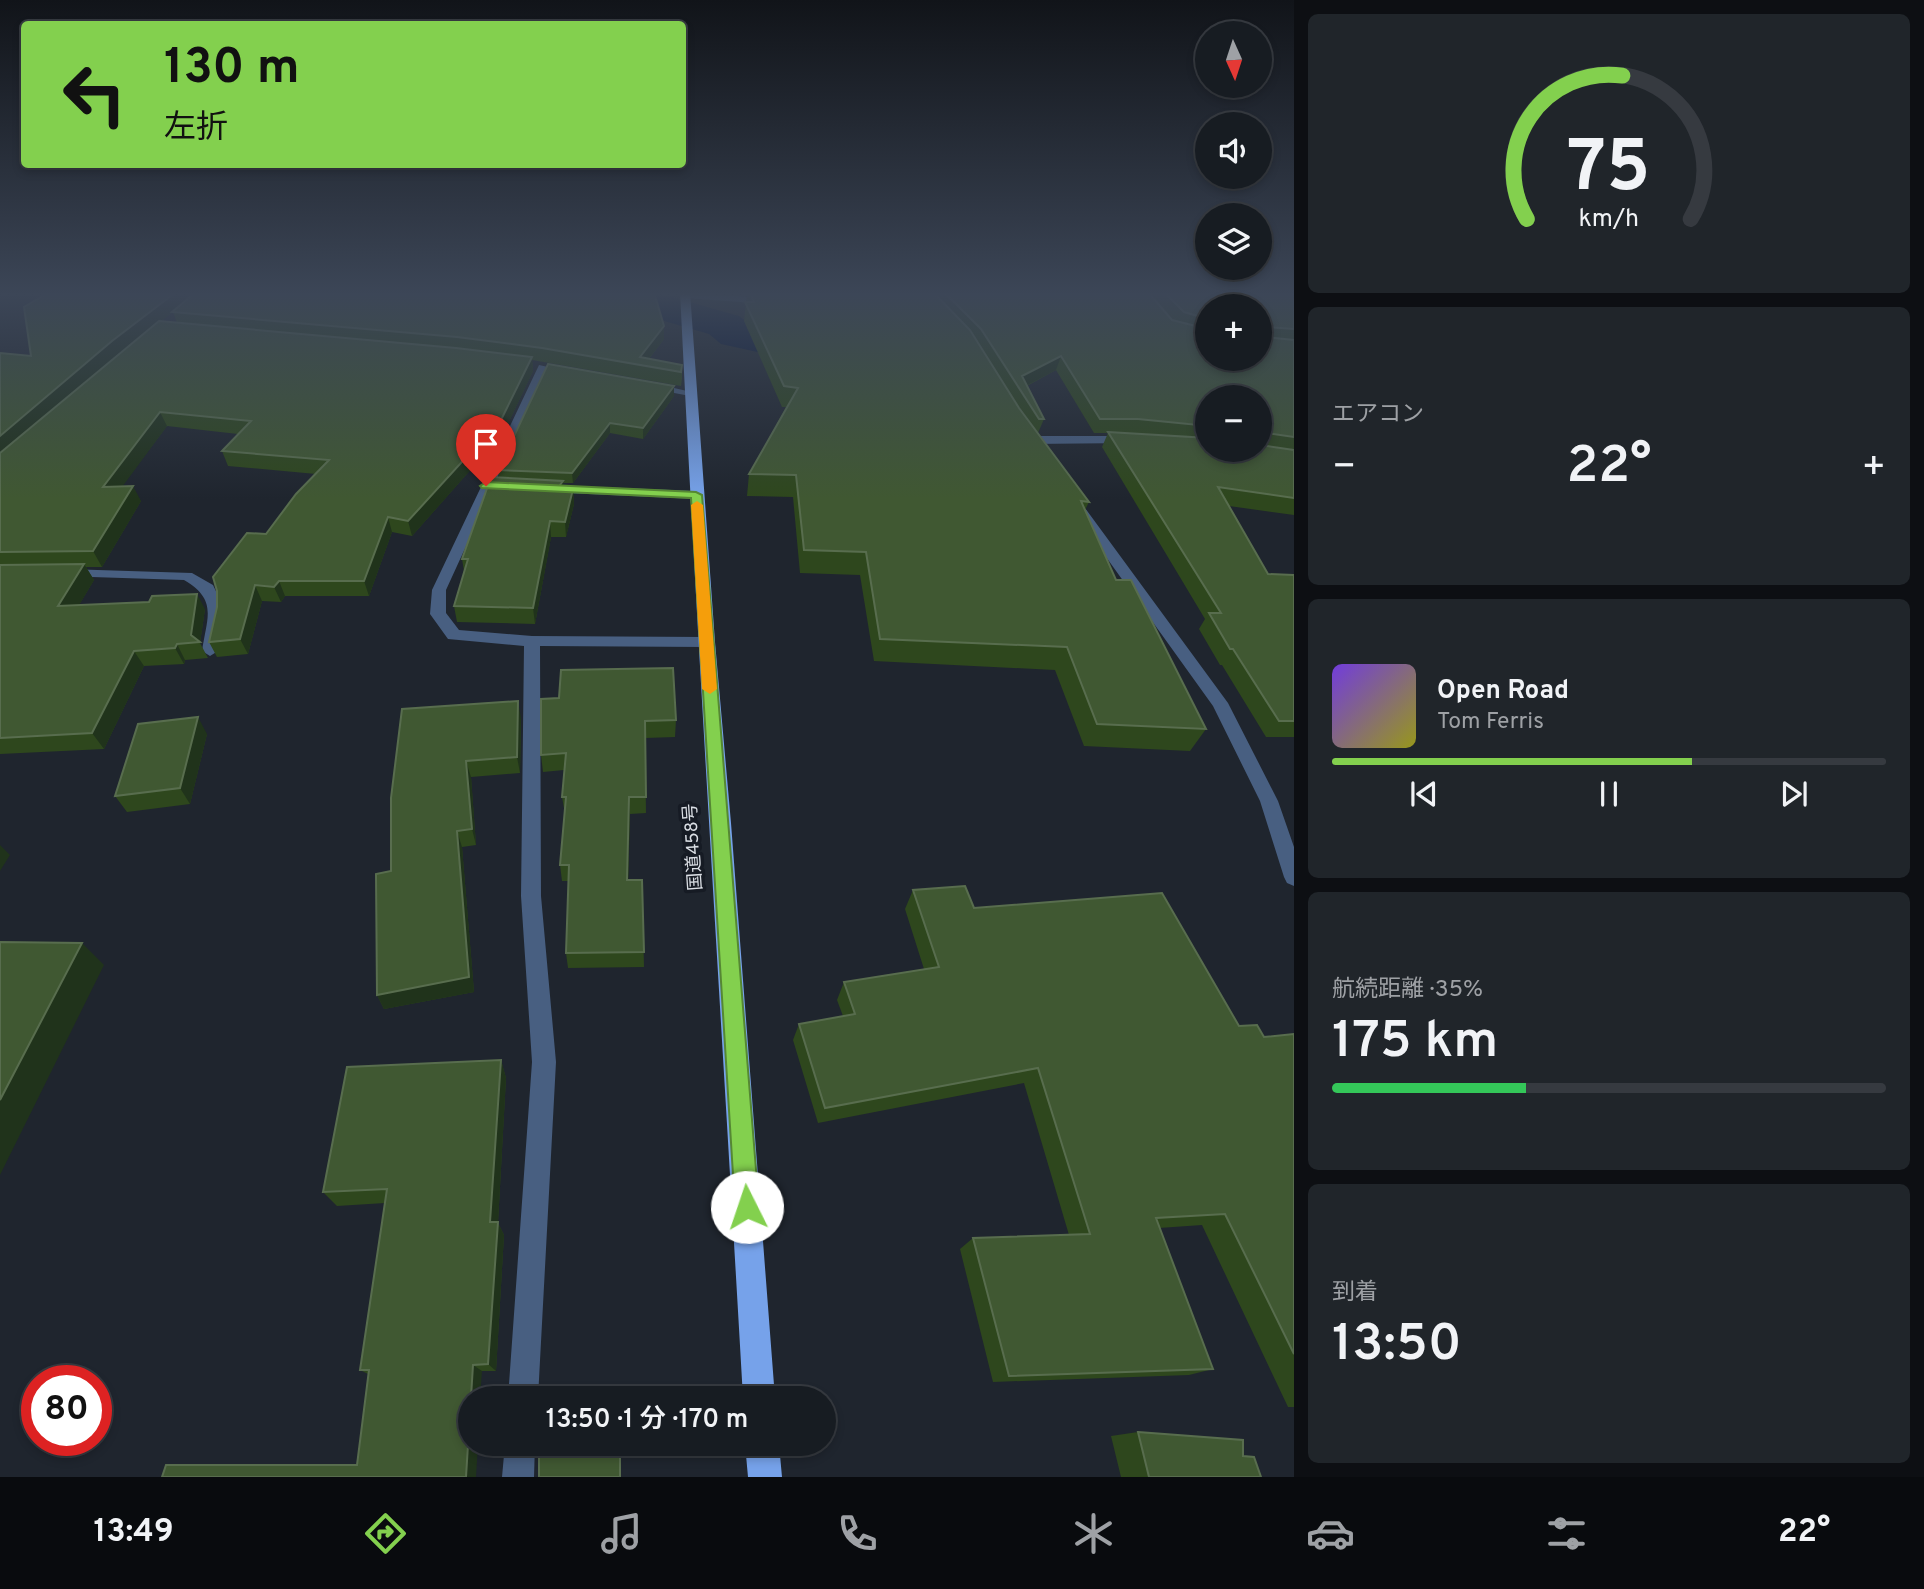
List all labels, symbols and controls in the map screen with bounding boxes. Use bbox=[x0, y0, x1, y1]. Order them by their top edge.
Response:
north arrow bbox=[1195, 21, 1272, 98]
map controls bbox=[1195, 21, 1272, 462]
text: 130 m bbox=[164, 39, 300, 101]
icon: left bbox=[49, 49, 140, 140]
text: 左折 bbox=[164, 109, 228, 149]
button: sound bbox=[1195, 112, 1272, 189]
text: 75 bbox=[1567, 126, 1651, 218]
button: layers bbox=[1195, 203, 1272, 280]
text: km/h bbox=[1579, 204, 1639, 236]
button: + bbox=[1195, 294, 1272, 371]
button: − bbox=[1195, 385, 1272, 462]
text: エアコン bbox=[1332, 401, 1424, 430]
pin bbox=[456, 414, 516, 486]
icon: arrive bbox=[467, 425, 505, 463]
text: 22° bbox=[1566, 435, 1652, 501]
text: − bbox=[1332, 444, 1357, 493]
text: + bbox=[1861, 444, 1886, 493]
text: Open Road bbox=[1437, 675, 1569, 708]
text: Tom Ferris bbox=[1437, 708, 1544, 737]
icon: previous bbox=[1405, 775, 1443, 813]
icon: pause bbox=[1590, 775, 1628, 813]
icon: next bbox=[1775, 775, 1813, 813]
street label: 国道458号 bbox=[679, 803, 709, 891]
text: 航続距離 · 35% bbox=[1332, 976, 1483, 1005]
text: 175 km bbox=[1332, 1010, 1498, 1076]
position arrow bbox=[710, 1170, 784, 1244]
text: 到着 bbox=[1332, 1279, 1378, 1308]
text: 13:50 bbox=[1332, 1313, 1462, 1379]
speed limit sign: 80 bbox=[21, 1365, 112, 1456]
text: 13:50 · 1 分 · 170 m bbox=[546, 1404, 748, 1437]
icon: directions bbox=[361, 1509, 410, 1558]
icon: music bbox=[597, 1509, 646, 1558]
icon: phone bbox=[833, 1509, 882, 1558]
icon: climate bbox=[1069, 1509, 1118, 1558]
icon: car bbox=[1306, 1509, 1355, 1558]
icon: filters bbox=[1542, 1509, 1591, 1558]
text: 13:49 bbox=[94, 1513, 174, 1553]
text: 22° bbox=[1778, 1513, 1830, 1553]

